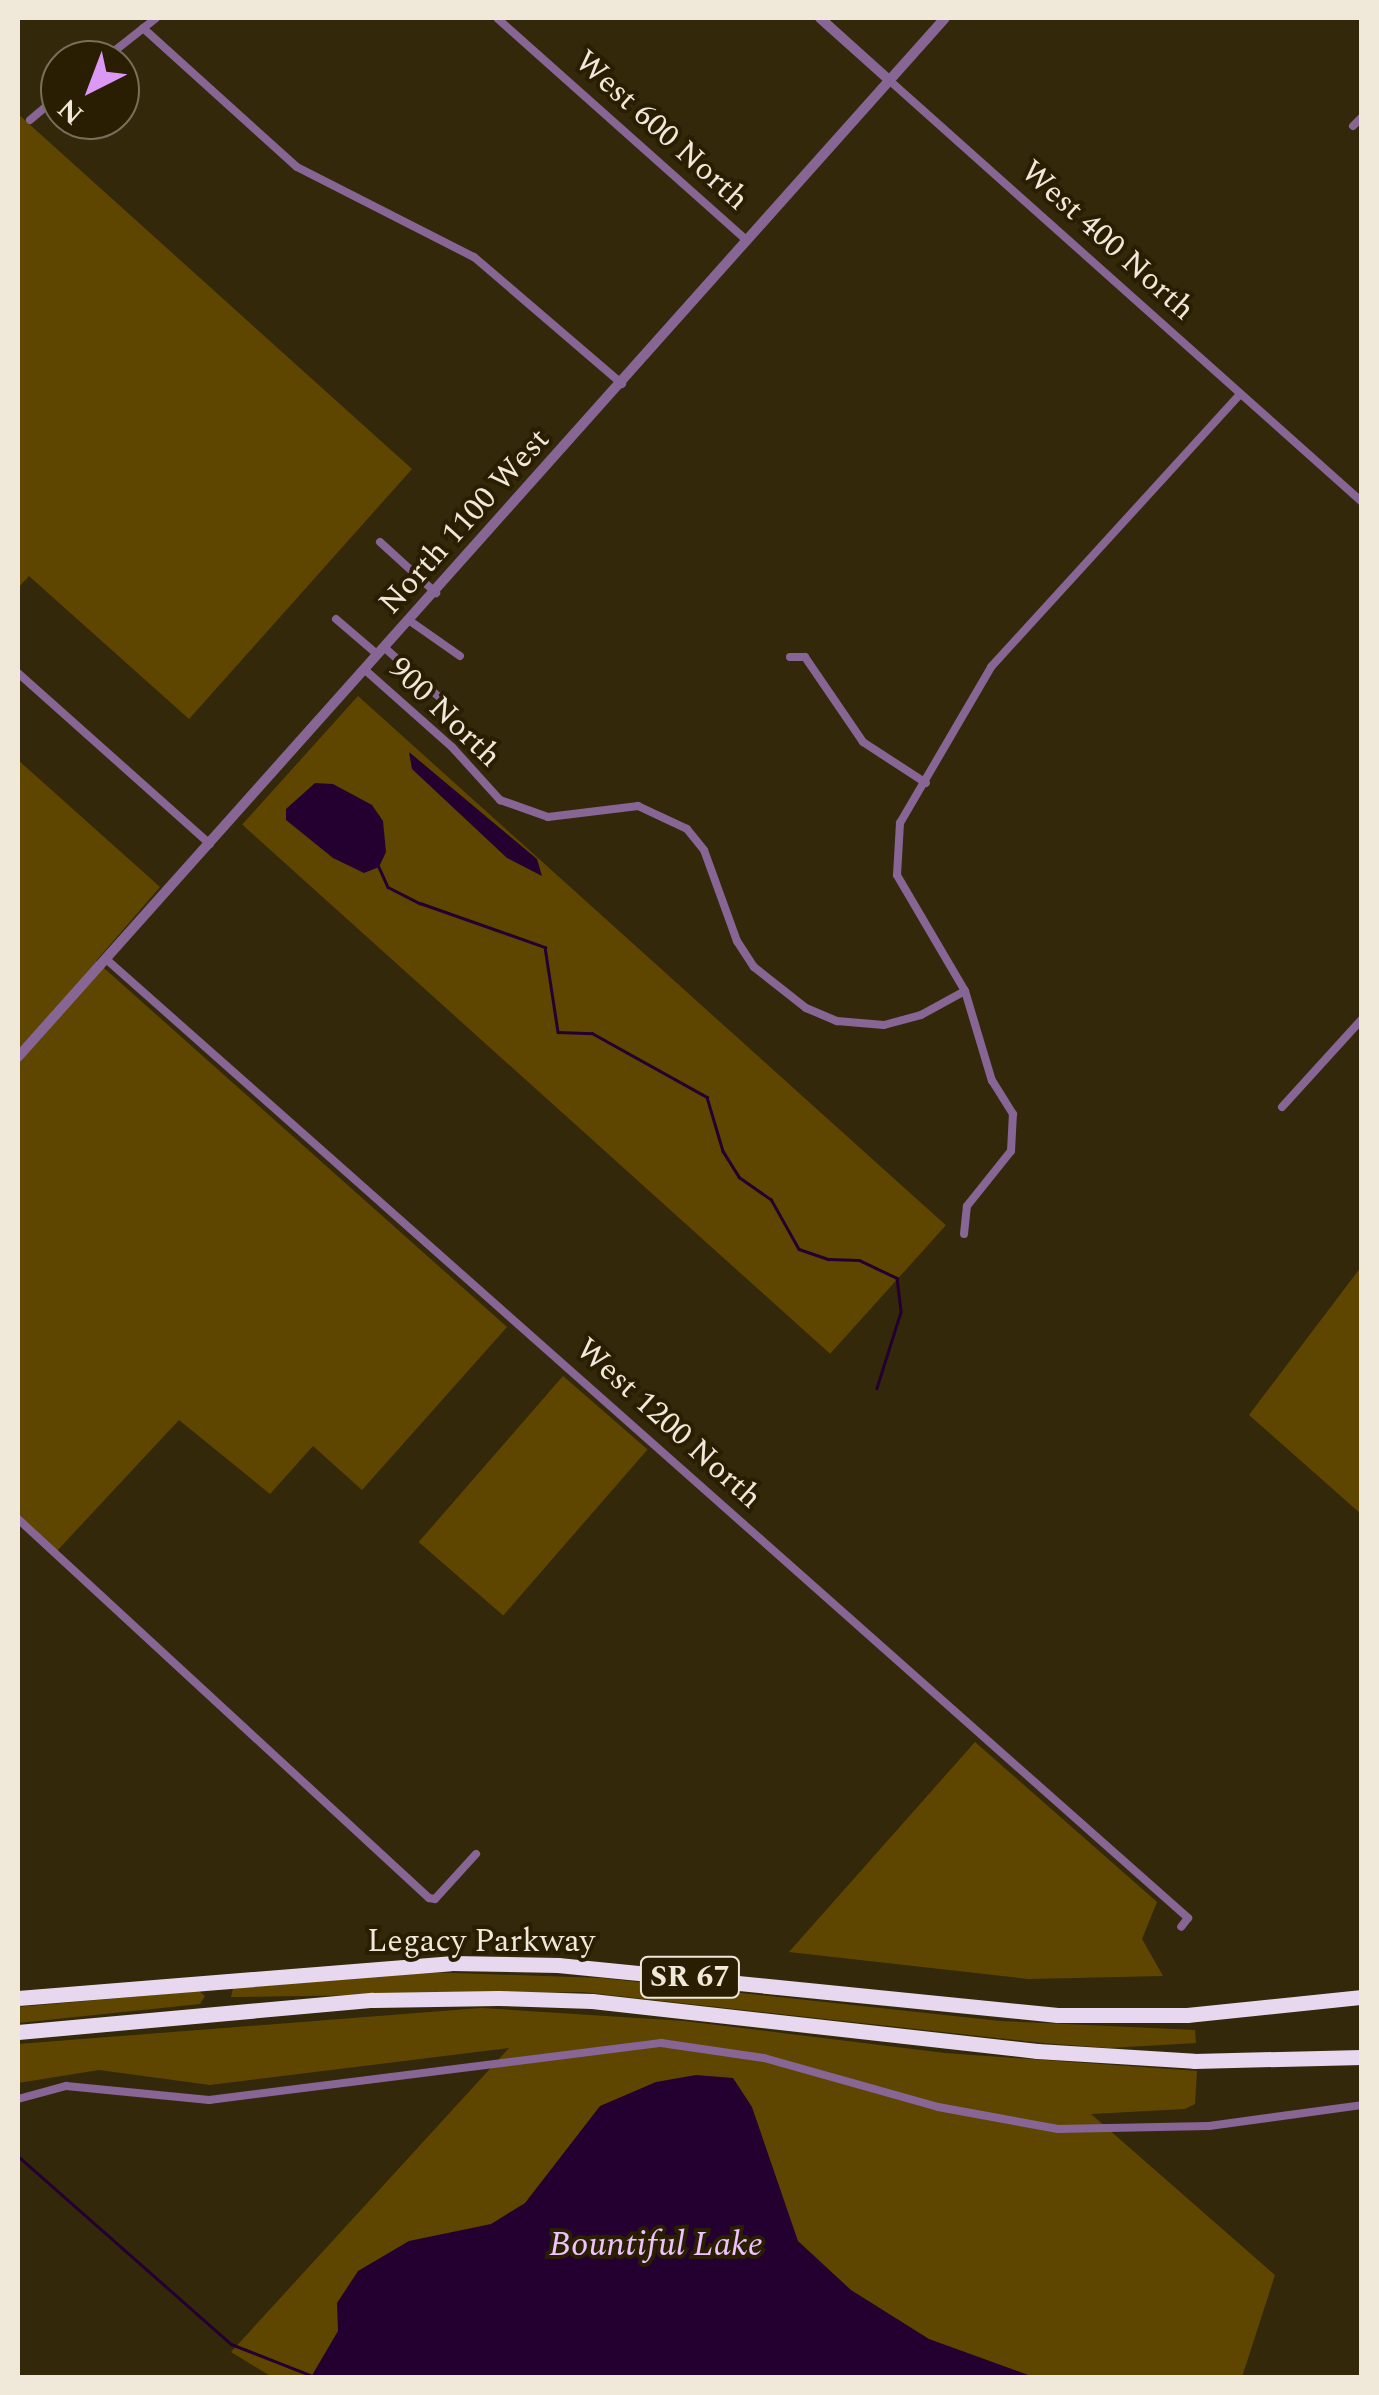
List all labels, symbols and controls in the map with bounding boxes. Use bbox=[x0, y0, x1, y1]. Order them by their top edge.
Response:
north arrow bbox=[40, 40, 140, 140]
street label: West 600 North bbox=[566, 43, 756, 219]
text: N bbox=[48, 88, 94, 135]
street label: West 400 North bbox=[1012, 153, 1202, 329]
street label: North 1100 West bbox=[372, 421, 558, 623]
street label: 900 North bbox=[380, 650, 508, 776]
street label: West 1200 North bbox=[567, 1331, 769, 1517]
street label: Legacy Parkway bbox=[367, 1923, 595, 1961]
road number: SR 67 bbox=[638, 1952, 742, 2002]
water label: Bountiful Lake bbox=[549, 2224, 763, 2266]

